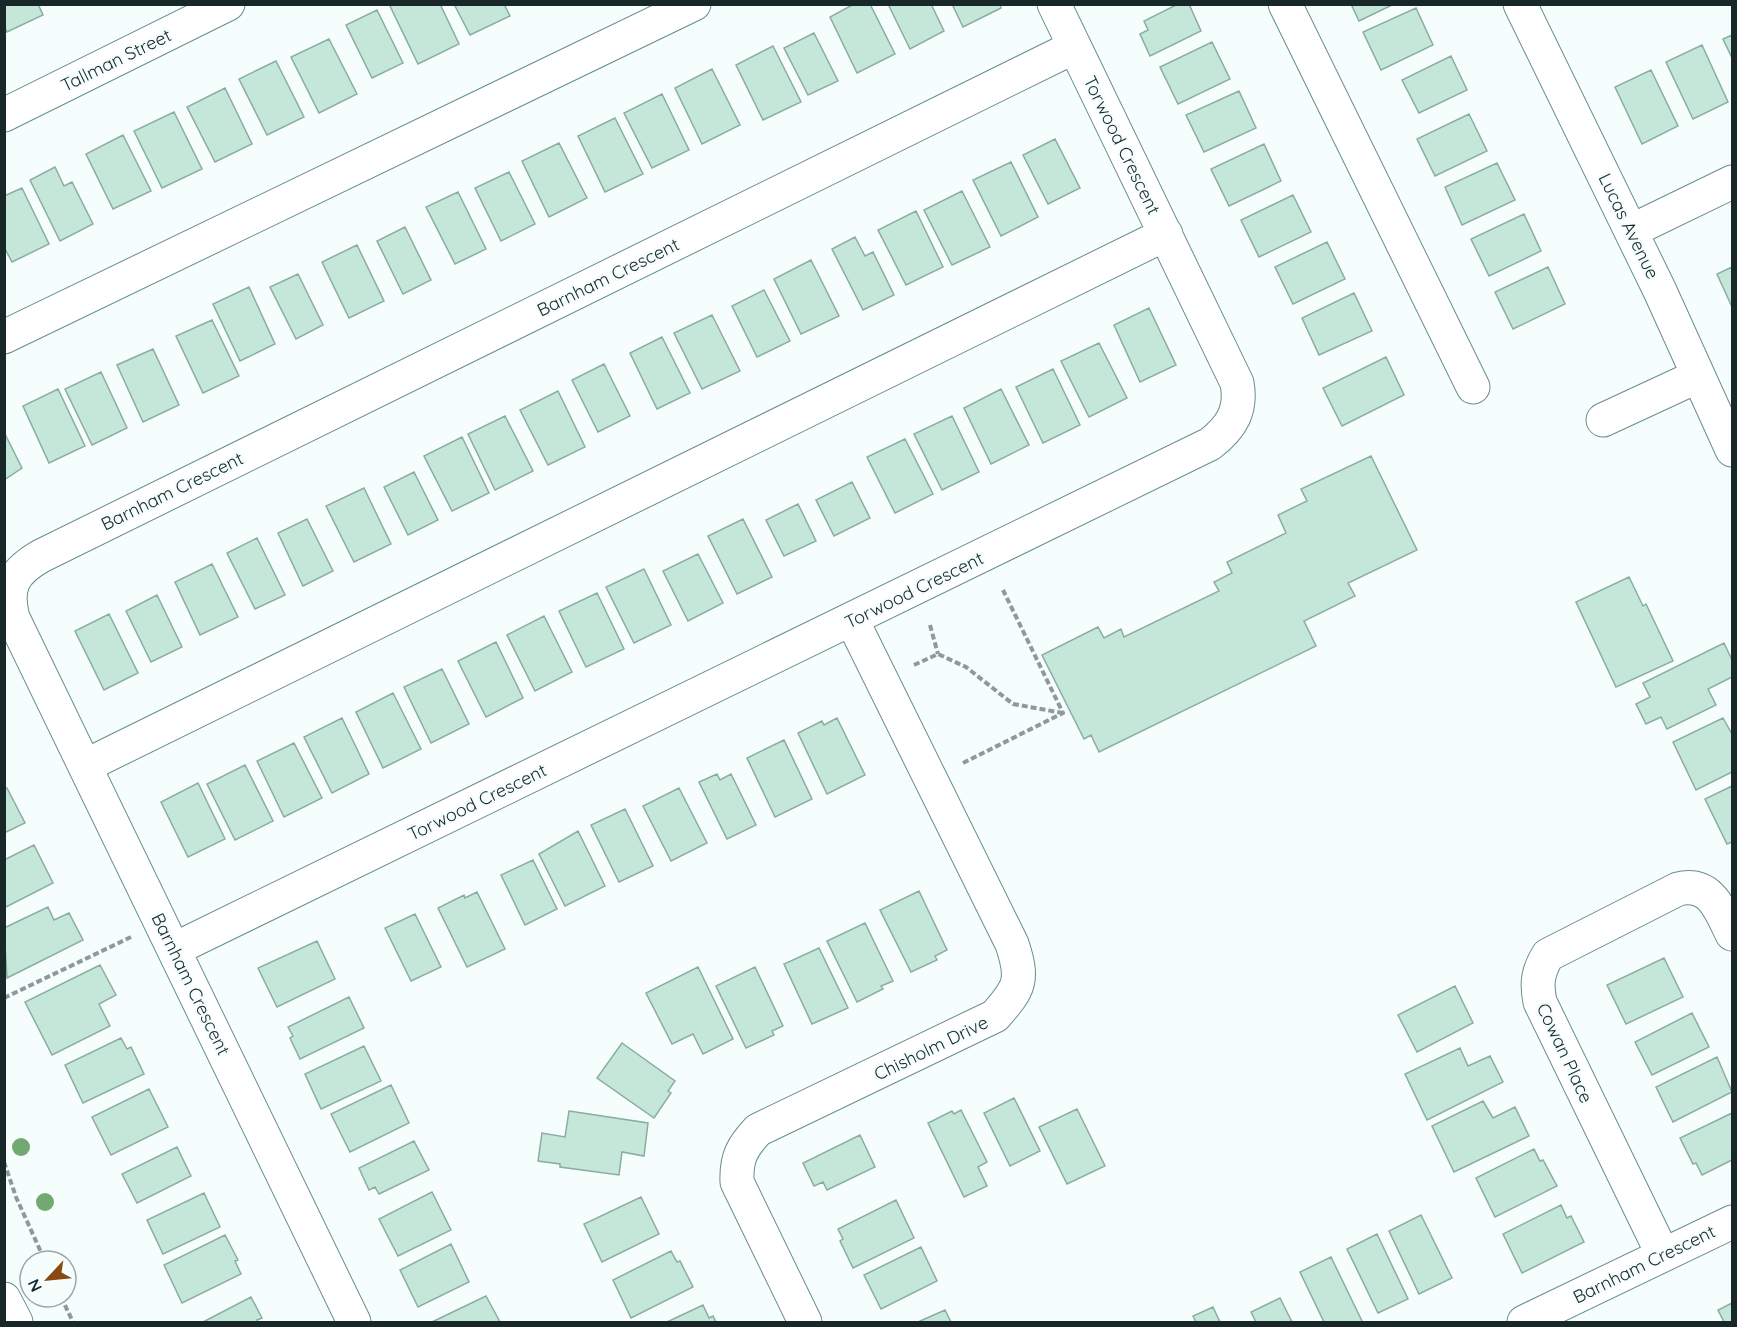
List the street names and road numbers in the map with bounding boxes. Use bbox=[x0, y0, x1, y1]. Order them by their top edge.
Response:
street label: Tallman Street bbox=[57, 23, 175, 97]
street label: Torwood Crescent bbox=[1078, 72, 1166, 218]
street label: Lucas Avenue bbox=[1593, 169, 1665, 283]
street label: Barnham Crescent bbox=[533, 233, 683, 321]
street label: Barnham Crescent bbox=[97, 447, 247, 535]
street label: Torwood Crescent bbox=[841, 546, 987, 634]
street label: Torwood Crescent bbox=[404, 758, 550, 846]
street label: Barnham Crescent bbox=[147, 909, 235, 1059]
street label: Cowan Place bbox=[1532, 999, 1598, 1107]
street label: Chisholm Drive bbox=[870, 1010, 992, 1086]
street label: Barnham Crescent bbox=[1569, 1220, 1719, 1308]

